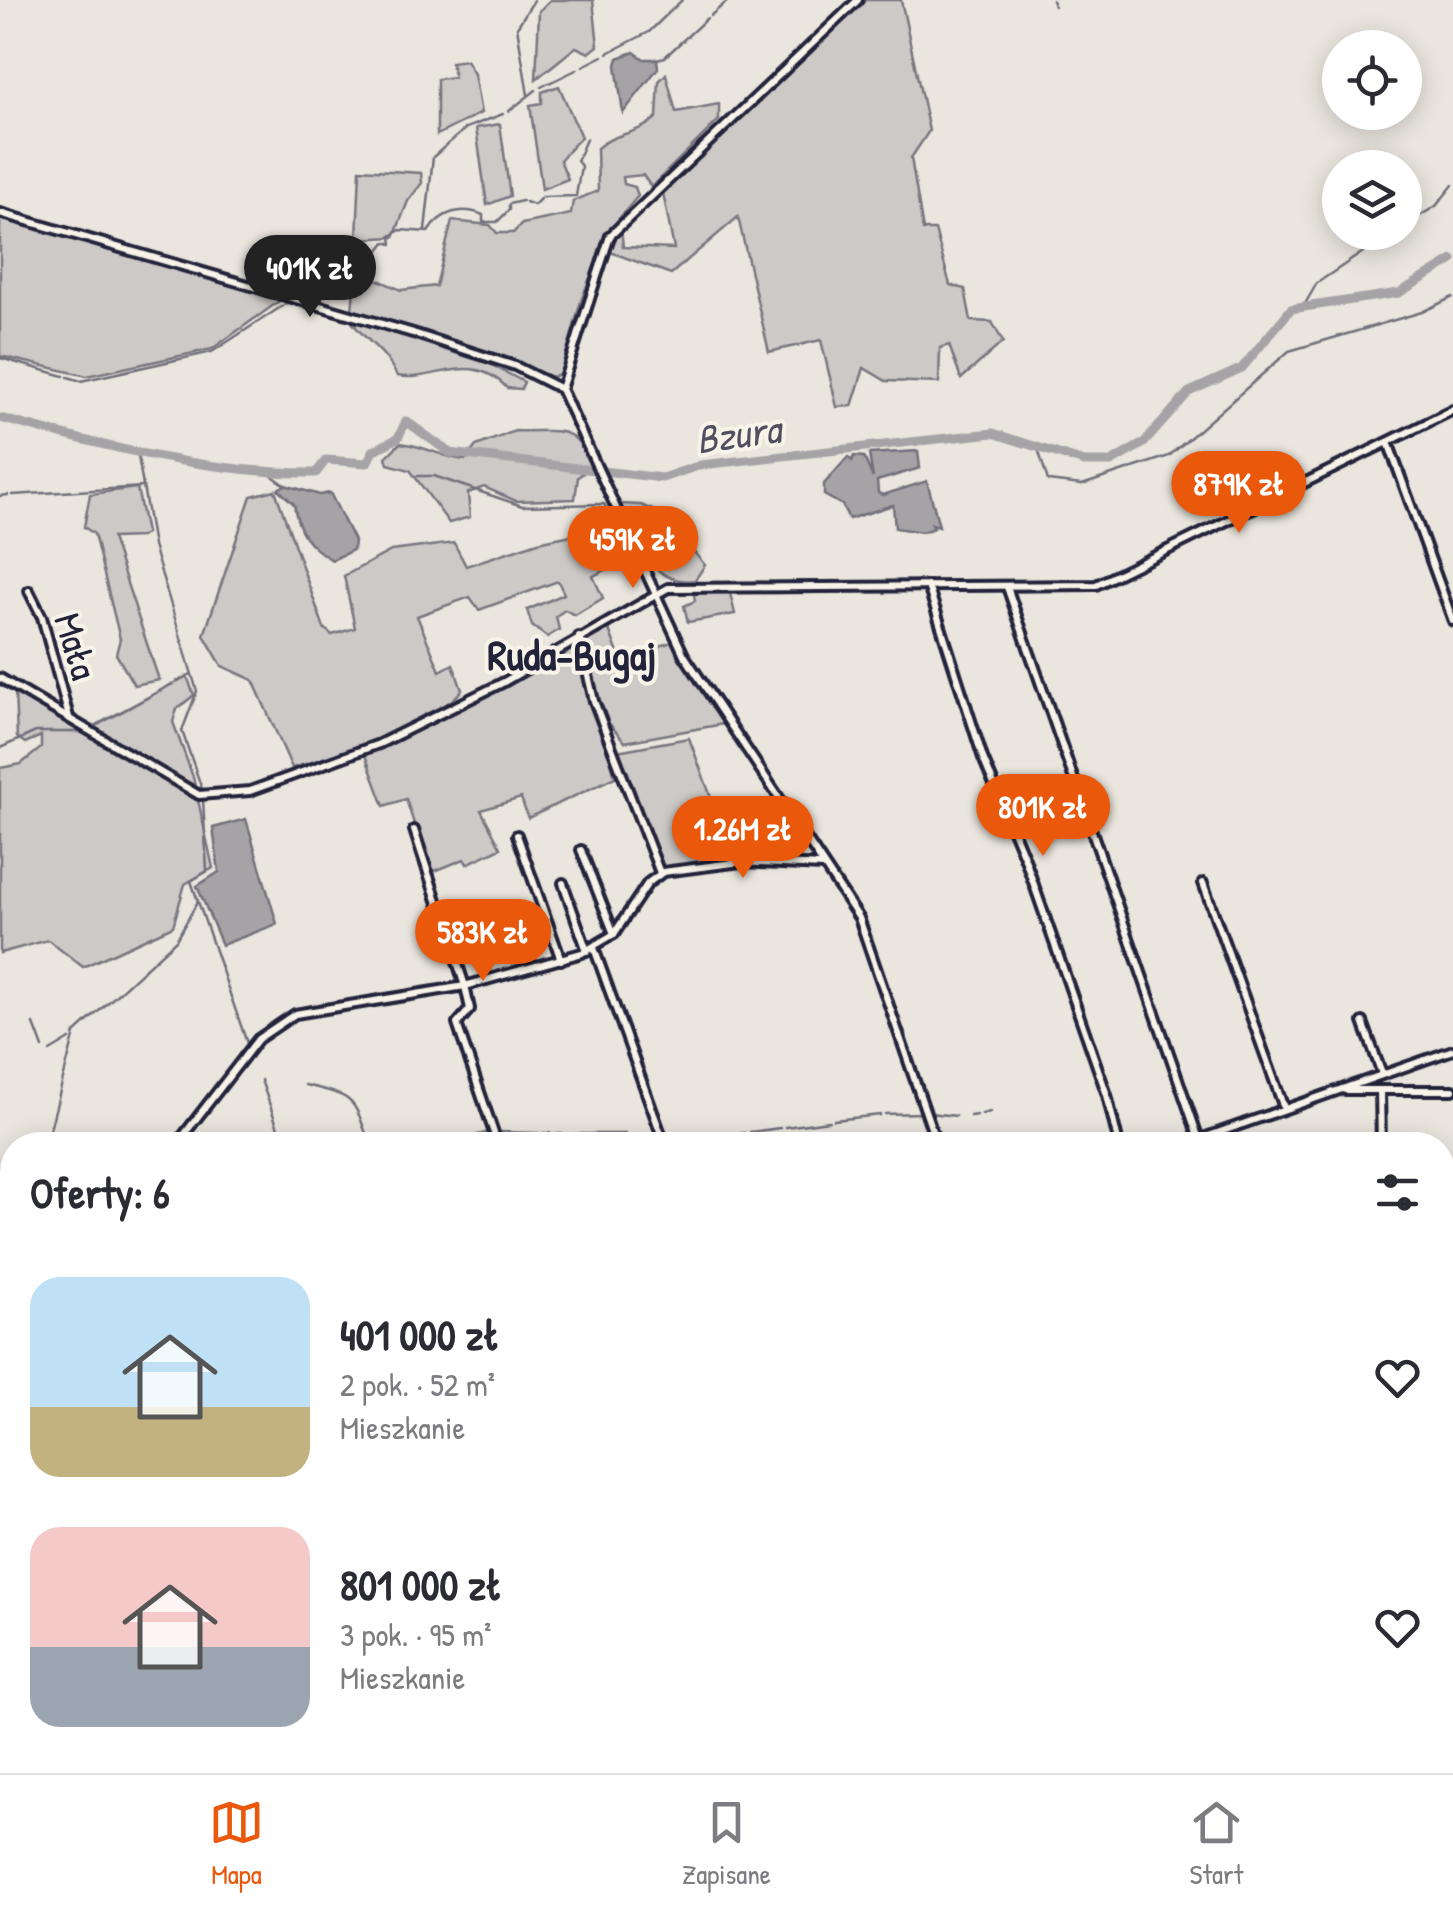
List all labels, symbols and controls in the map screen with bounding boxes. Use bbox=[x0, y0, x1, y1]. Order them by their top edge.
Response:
map controls bbox=[1322, 30, 1422, 250]
button: locate bbox=[1322, 30, 1422, 130]
button: layers bbox=[1322, 150, 1422, 250]
pin: 401K zł bbox=[218, 235, 402, 320]
text: 401K zł bbox=[266, 246, 354, 289]
water label: Bzura bbox=[692, 400, 788, 466]
pin: 879K zł bbox=[1147, 451, 1331, 536]
text: 879K zł bbox=[1193, 462, 1285, 505]
pin: 459K zł bbox=[541, 506, 725, 591]
text: 459K zł bbox=[589, 517, 677, 560]
street label: Mała bbox=[42, 606, 112, 686]
district label: Ruda-Bugaj bbox=[488, 626, 656, 684]
pin: 801K zł bbox=[951, 774, 1135, 859]
text: 801K zł bbox=[998, 785, 1088, 828]
pin: 1.26M zł bbox=[640, 796, 846, 881]
text: 1.26M zł bbox=[694, 807, 792, 850]
pin: 583K zł bbox=[391, 899, 575, 984]
text: 583K zł bbox=[437, 910, 529, 953]
text: Oferty: 6 bbox=[30, 1164, 170, 1221]
icon: filters bbox=[1370, 1165, 1425, 1220]
text: 401 000 zł bbox=[340, 1306, 500, 1363]
icon: home bbox=[110, 1317, 230, 1437]
icon: heart bbox=[1370, 1350, 1425, 1405]
text: 2 pok. · 52 m² bbox=[340, 1363, 495, 1406]
text: Mieszkanie bbox=[340, 1406, 465, 1449]
text: 801 000 zł bbox=[340, 1556, 502, 1613]
icon: home bbox=[110, 1567, 230, 1687]
icon: heart bbox=[1370, 1600, 1425, 1655]
text: 3 pok. · 95 m² bbox=[340, 1613, 491, 1656]
text: Mieszkanie bbox=[340, 1656, 465, 1699]
tab: Mapa bbox=[209, 1795, 264, 1893]
tab: Zapisane bbox=[682, 1795, 771, 1893]
tab: Start bbox=[1189, 1795, 1244, 1893]

